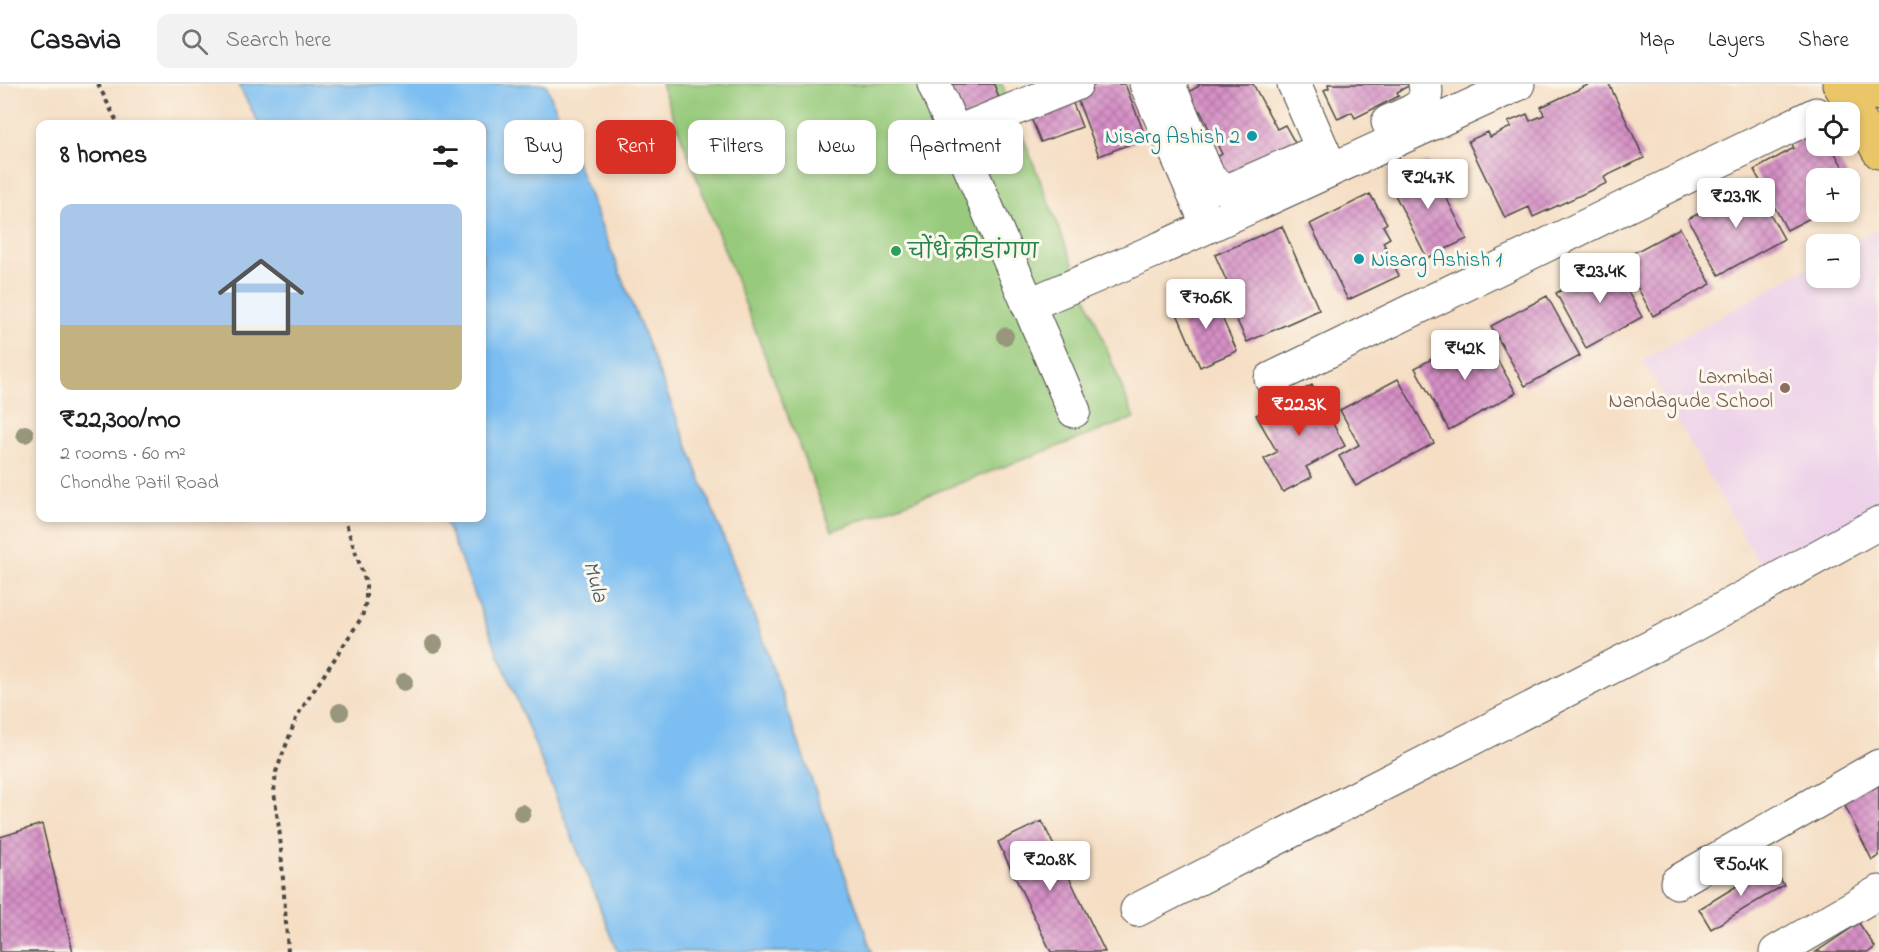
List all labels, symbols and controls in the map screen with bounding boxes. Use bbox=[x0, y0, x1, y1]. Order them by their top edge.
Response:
search box bbox=[157, 14, 577, 68]
text: Casavia bbox=[30, 21, 121, 62]
icon: search bbox=[178, 25, 211, 58]
text: Search here bbox=[226, 25, 331, 57]
text: Map bbox=[1639, 26, 1675, 56]
text: Layers bbox=[1708, 26, 1765, 56]
text: Share bbox=[1798, 26, 1849, 56]
map controls bbox=[1806, 102, 1860, 288]
button: locate bbox=[1806, 102, 1860, 156]
chip: Buy bbox=[504, 120, 584, 174]
chip: Rent bbox=[596, 120, 676, 174]
chip: Filters bbox=[688, 120, 785, 174]
chip: New bbox=[797, 120, 876, 174]
chip: Apartment bbox=[888, 120, 1023, 174]
place label: Nisarg Ashish 2 bbox=[1105, 123, 1240, 155]
marker: Nisarg Ashish 2 bbox=[1245, 129, 1259, 143]
text: 8 homes bbox=[60, 137, 147, 175]
icon: filters bbox=[429, 140, 462, 173]
pin: ₹24.7K bbox=[1379, 159, 1477, 210]
text: ₹24.7K bbox=[1402, 164, 1454, 193]
button: + bbox=[1806, 168, 1860, 222]
pin: ₹23.9K bbox=[1687, 178, 1785, 229]
text: ₹23.9K bbox=[1711, 183, 1761, 212]
place label: चोंधे क्रीडांगण bbox=[906, 233, 1040, 268]
button: − bbox=[1806, 234, 1860, 288]
icon: home bbox=[207, 243, 315, 351]
marker: चोंधे क्रीडांगण bbox=[889, 244, 903, 258]
place label: Nisarg Ashish 1 bbox=[1371, 246, 1502, 278]
marker: Nisarg Ashish 1 bbox=[1352, 252, 1366, 266]
pin: ₹23.4K bbox=[1551, 253, 1649, 304]
text: ₹23.4K bbox=[1574, 258, 1626, 287]
pin: ₹70.6K bbox=[1157, 279, 1255, 330]
text: ₹70.6K bbox=[1180, 284, 1232, 313]
pin: ₹42K bbox=[1429, 330, 1501, 381]
text: ₹42K bbox=[1445, 335, 1485, 364]
place label: Laxmibai Nandagude School bbox=[1609, 363, 1773, 419]
marker: Laxmibai Nandagude School bbox=[1778, 381, 1792, 395]
pin: ₹22.3K bbox=[1250, 386, 1348, 437]
text: ₹22.3K bbox=[1272, 391, 1326, 420]
text: ₹22,300/mo bbox=[60, 402, 181, 440]
text: 2 rooms · 60 m² bbox=[60, 440, 186, 469]
text: Chondhe Patil Road bbox=[60, 469, 219, 498]
water label: Mula bbox=[573, 557, 616, 607]
pin: ₹20.8K bbox=[1001, 841, 1099, 892]
text: ₹20.8K bbox=[1024, 846, 1076, 875]
pin: ₹50.4K bbox=[1692, 846, 1790, 897]
text: ₹50.4K bbox=[1714, 851, 1768, 880]

